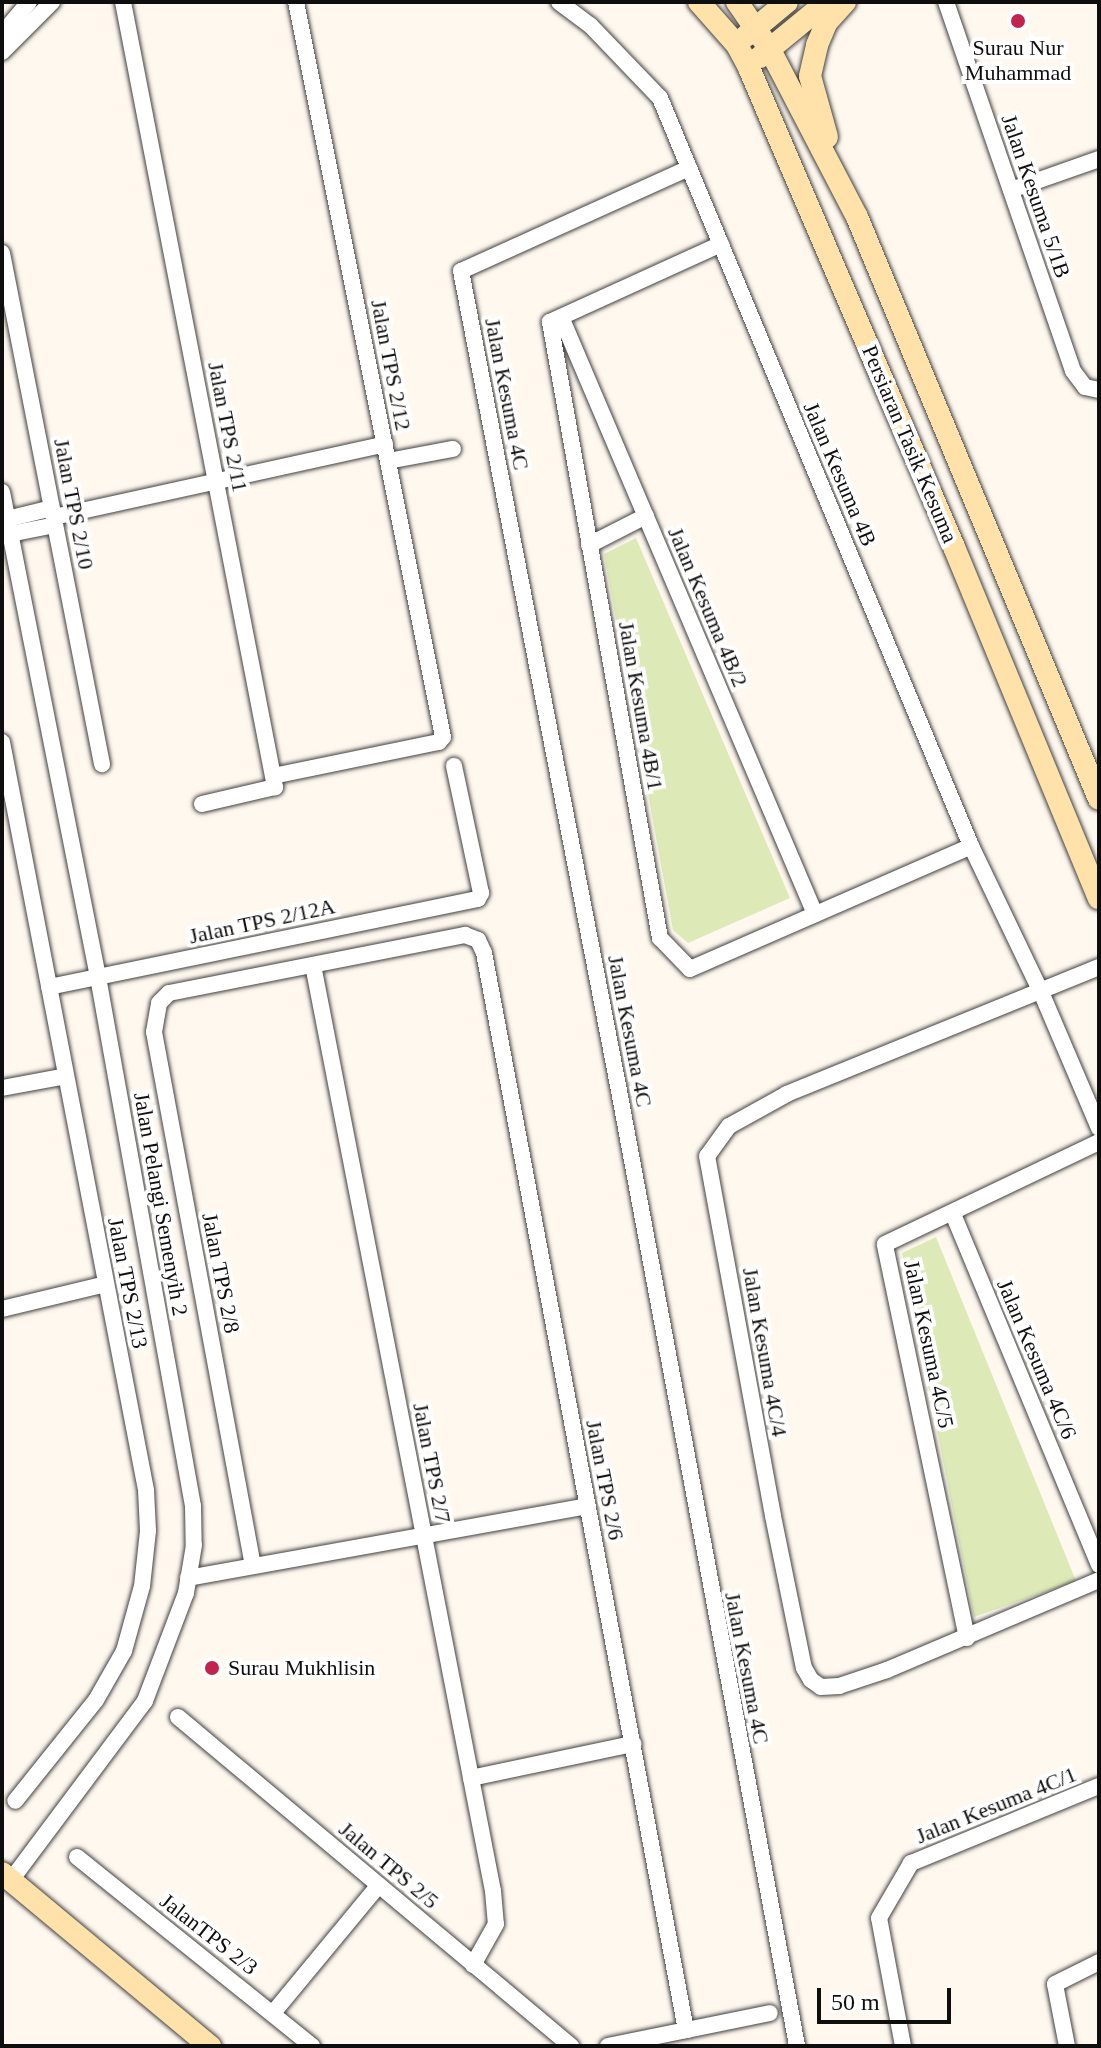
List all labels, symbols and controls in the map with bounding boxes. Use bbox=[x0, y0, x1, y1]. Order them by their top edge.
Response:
marker: Surau Nur Muhammad bbox=[1009, 12, 1027, 30]
place label: Surau Nur Muhammad bbox=[965, 34, 1071, 86]
street label: Jalan Kesuma 5/1B bbox=[996, 111, 1076, 281]
street label: Jalan TPS 2/12 bbox=[365, 297, 417, 433]
street label: Jalan Kesuma 4C bbox=[479, 316, 535, 472]
street label: Persiaran Tasik Kesuma bbox=[856, 341, 964, 547]
street label: Jalan TPS 2/11 bbox=[202, 359, 254, 495]
street label: Jalan Kesuma 4B bbox=[798, 398, 882, 550]
street label: Jalan TPS 2/10 bbox=[48, 436, 100, 572]
street label: Jalan Kesuma 4B/2 bbox=[662, 523, 754, 691]
street label: Jalan Kesuma 4B/1 bbox=[613, 619, 669, 793]
street label: Jalan TPS 2/12A bbox=[186, 893, 338, 949]
street label: Jalan Kesuma 4C bbox=[602, 953, 658, 1109]
street label: Jalan Pelangi Semenyih 2 bbox=[128, 1090, 194, 1318]
street label: Jalan TPS 2/8 bbox=[196, 1210, 246, 1336]
street label: Jalan TPS 2/13 bbox=[102, 1215, 154, 1351]
street label: Jalan Kesuma 4C/5 bbox=[898, 1258, 960, 1430]
street label: Jalan Kesuma 4C/4 bbox=[737, 1265, 793, 1439]
street label: Jalan Kesuma 4C/6 bbox=[991, 1275, 1083, 1443]
street label: Jalan TPS 2/7 bbox=[407, 1400, 457, 1526]
street label: Jalan TPS 2/6 bbox=[580, 1417, 630, 1543]
street label: Jalan Kesuma 4C bbox=[719, 1590, 775, 1746]
place label: Surau Mukhlisin bbox=[228, 1655, 375, 1681]
marker: Surau Mukhlisin bbox=[203, 1659, 221, 1677]
street label: Jalan Kesuma 4C/1 bbox=[912, 1761, 1080, 1849]
street label: Jalan TPS 2/5 bbox=[334, 1816, 444, 1914]
street label: JalanTPS 2/3 bbox=[155, 1888, 263, 1980]
scale bar bbox=[821, 1972, 955, 2022]
text: 50 m bbox=[831, 1989, 880, 2015]

